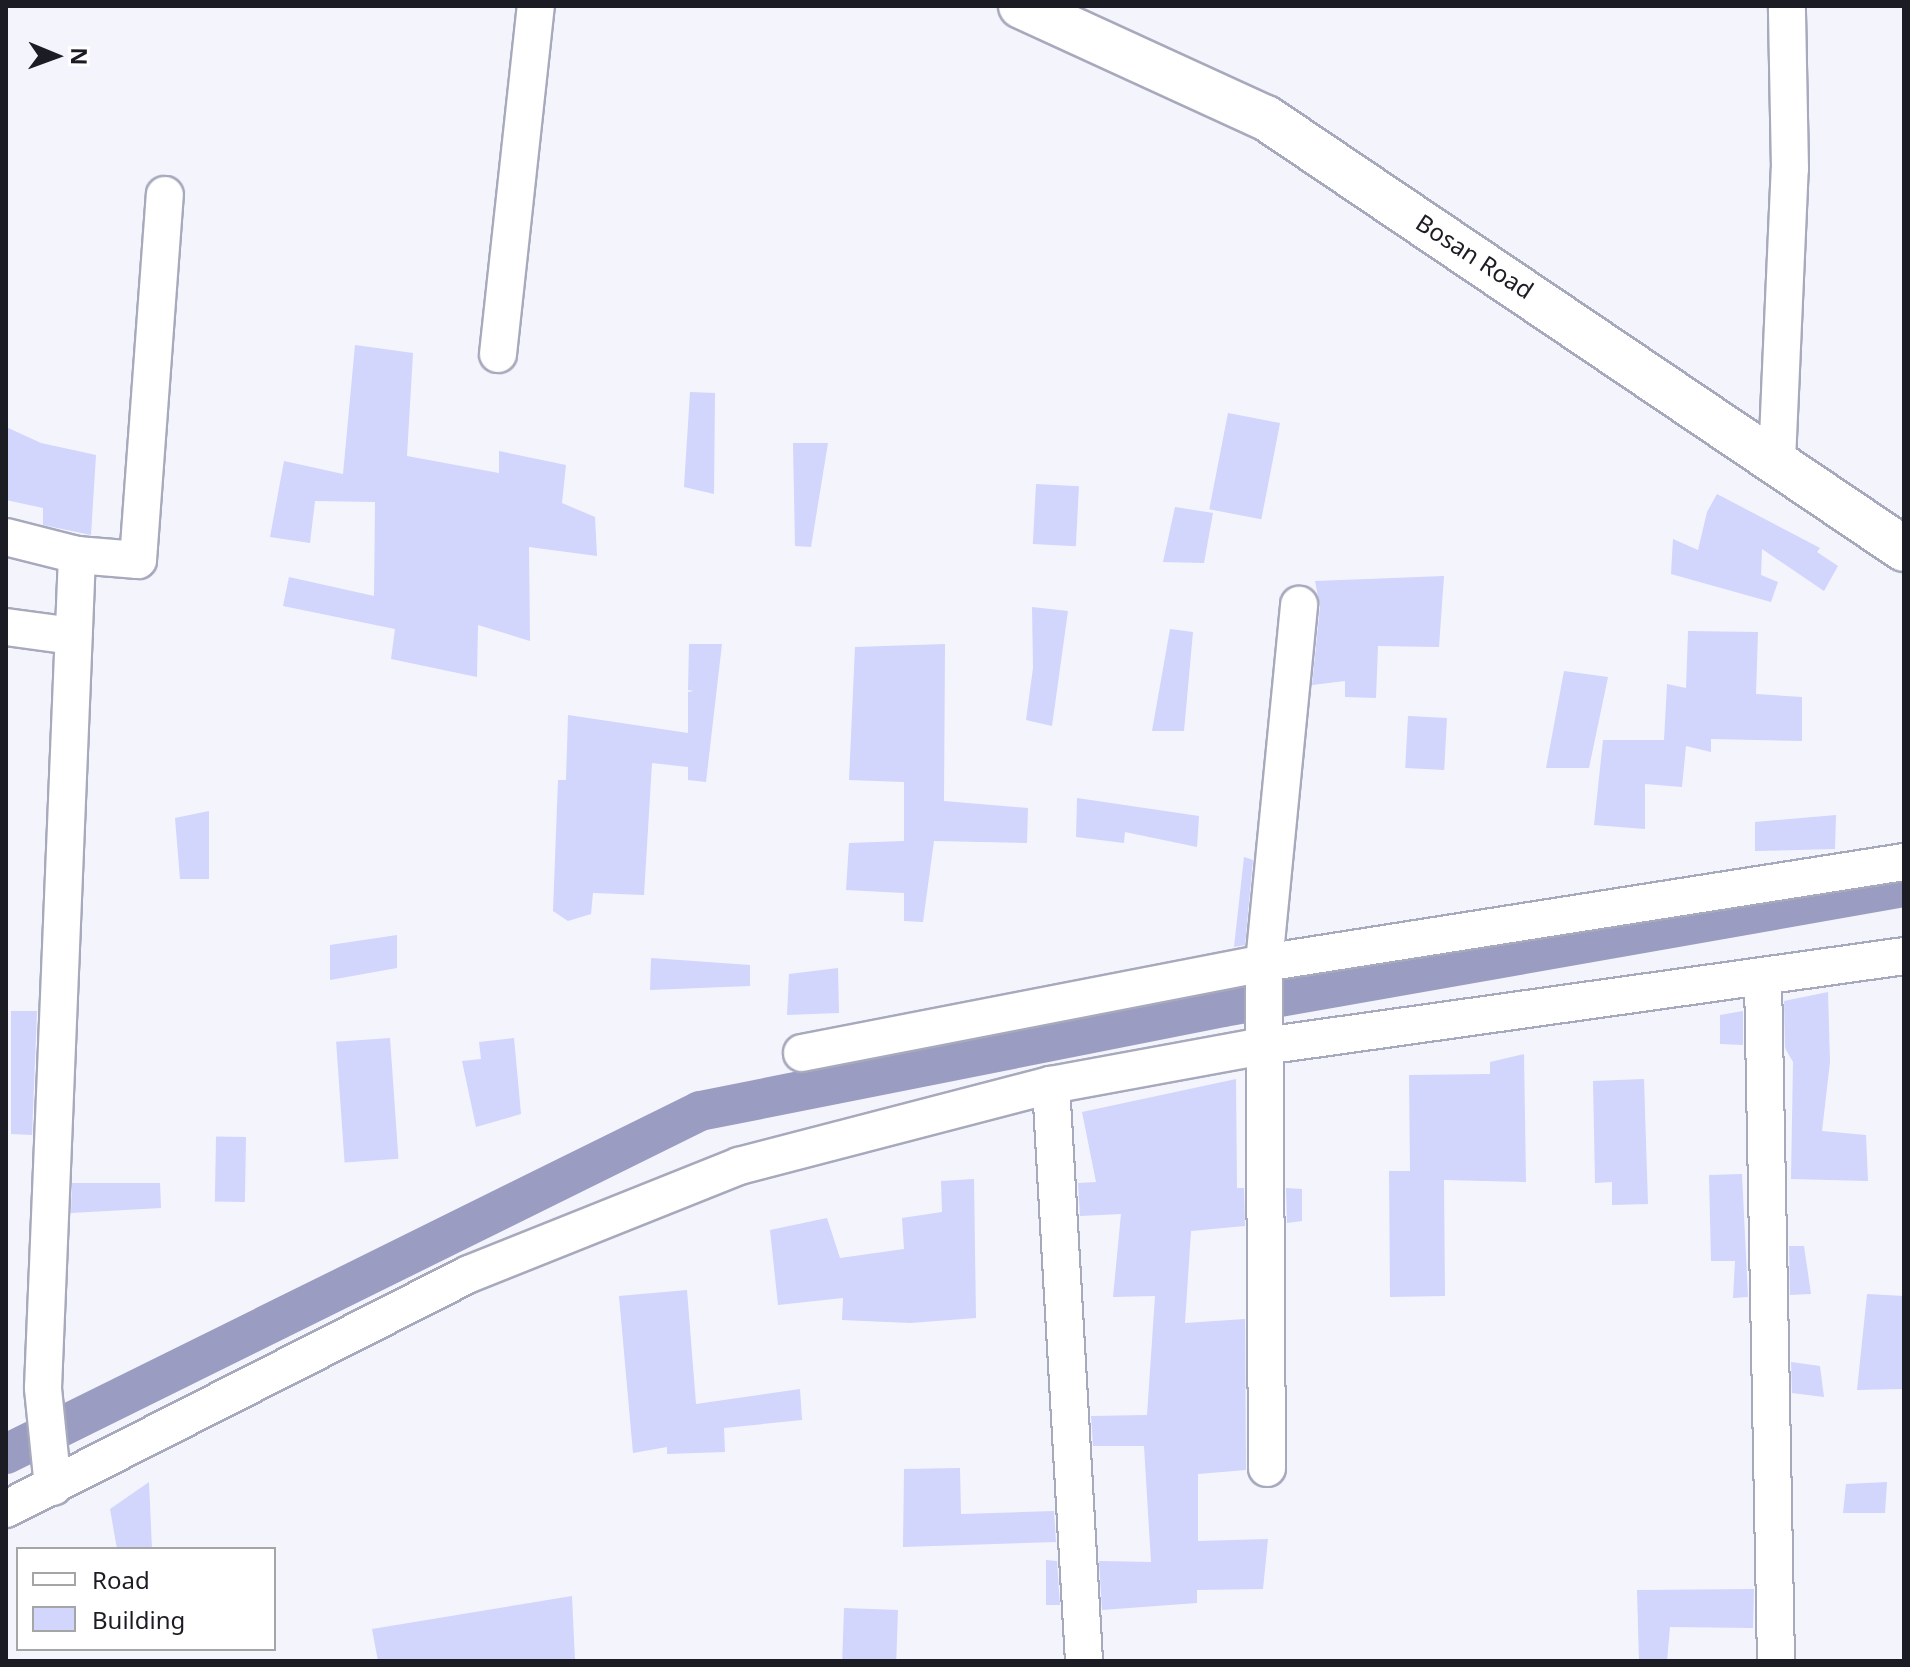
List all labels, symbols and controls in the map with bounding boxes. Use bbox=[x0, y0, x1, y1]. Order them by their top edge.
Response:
north arrow bbox=[16, 16, 96, 96]
text: N bbox=[65, 47, 95, 66]
street label: Bosan Road bbox=[1411, 207, 1539, 305]
legend bbox=[16, 1547, 276, 1651]
text: Road bbox=[92, 1563, 150, 1596]
text: Building bbox=[92, 1603, 185, 1636]

